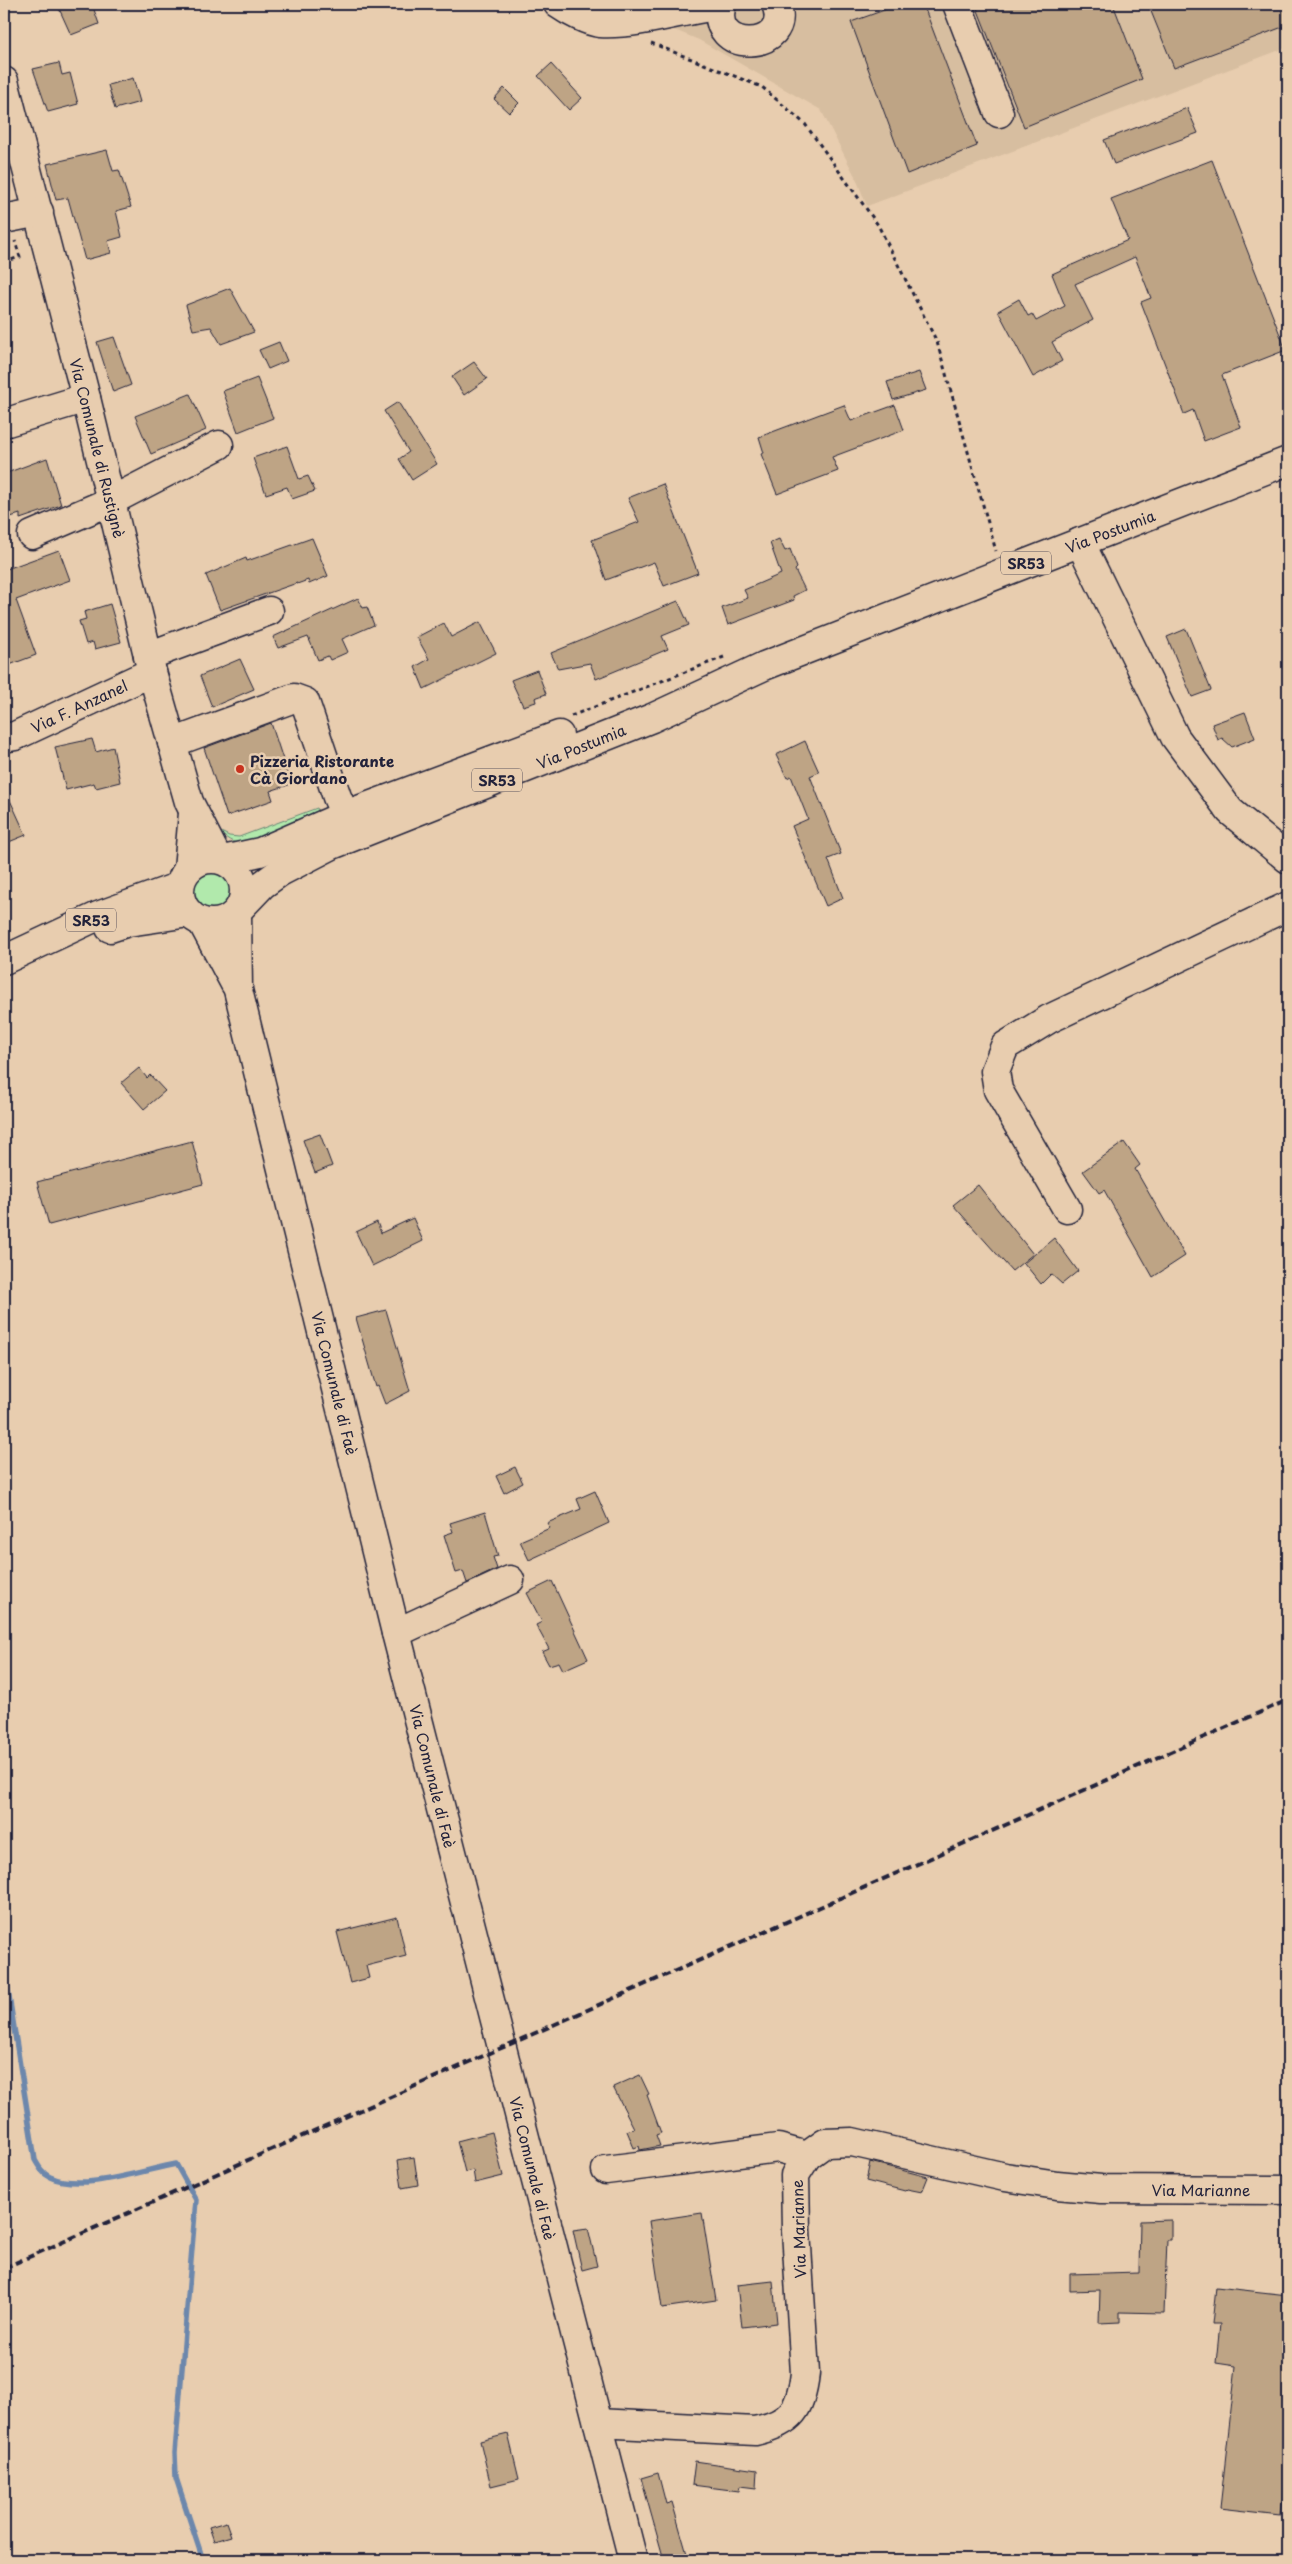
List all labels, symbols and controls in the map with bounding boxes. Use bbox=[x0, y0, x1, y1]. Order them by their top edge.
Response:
street label: Via Comunale di Rustignè bbox=[64, 356, 132, 540]
street label: Via Postumia bbox=[1062, 503, 1159, 559]
road number: SR53 bbox=[1001, 552, 1051, 574]
street label: Via F. Anzanel bbox=[27, 674, 131, 738]
street label: Via Postumia bbox=[533, 717, 630, 774]
place label: Pizzeria Ristorante Cà Giordano bbox=[250, 749, 394, 789]
marker: Pizzeria Ristorante Cà Giordano bbox=[234, 763, 246, 775]
road number: SR53 bbox=[472, 768, 522, 792]
road number: SR53 bbox=[66, 908, 116, 932]
street label: Via Comunale di Faè bbox=[306, 1309, 364, 1457]
street label: Via Comunale di Faè bbox=[404, 1702, 462, 1850]
street label: Via Comunale di Faè bbox=[504, 2094, 562, 2242]
street label: Via Marianne bbox=[1152, 2178, 1250, 2201]
street label: Via Marianne bbox=[785, 2179, 811, 2279]

